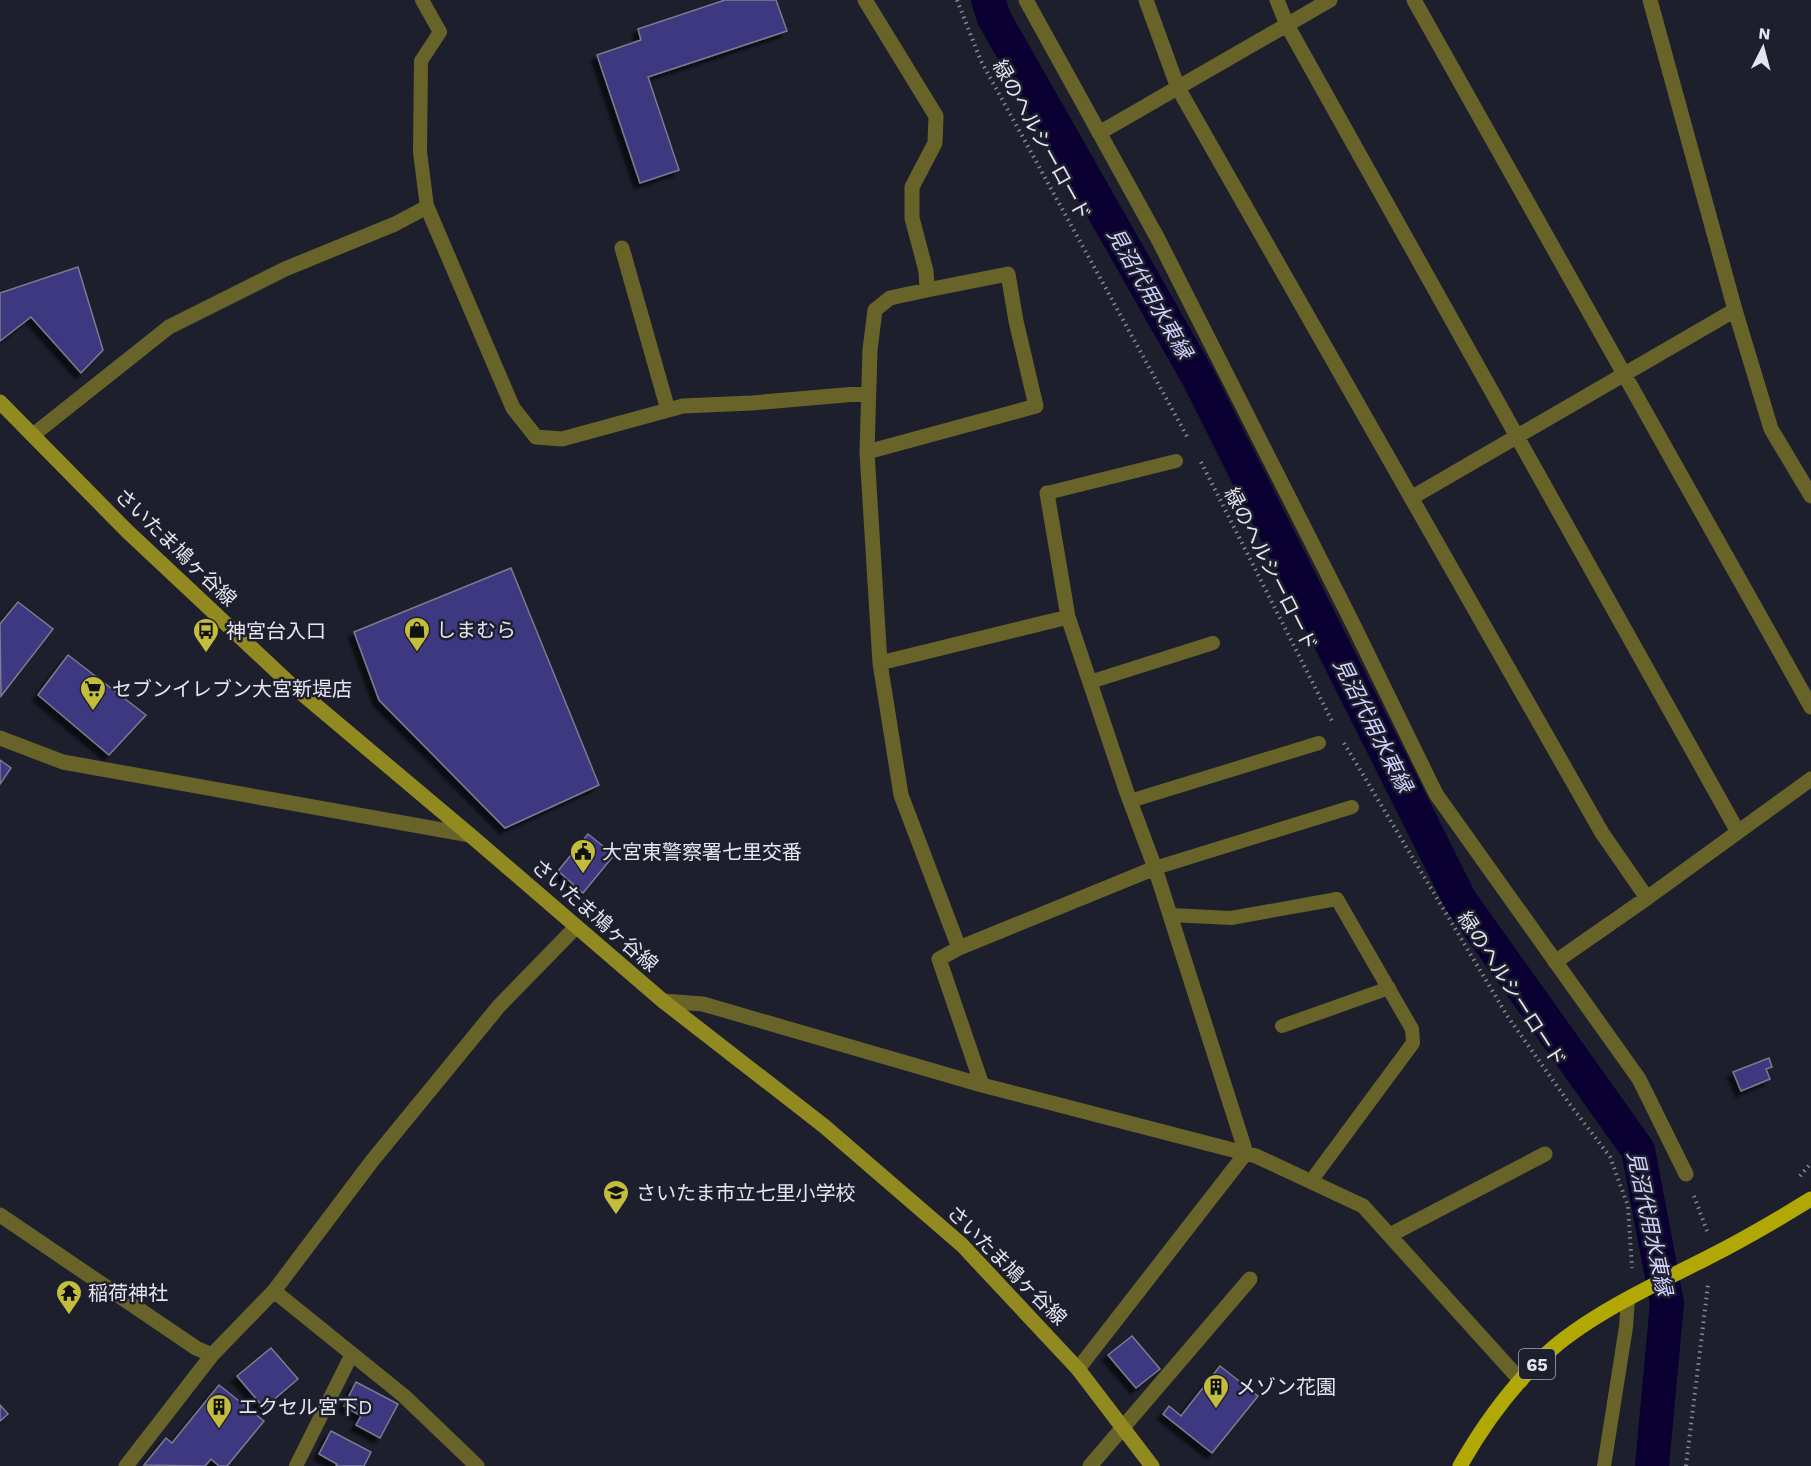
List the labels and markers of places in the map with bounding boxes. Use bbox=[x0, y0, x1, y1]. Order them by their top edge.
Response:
shop icon: しまむら bbox=[402, 615, 432, 653]
bus stop icon: 神宮台入口 bbox=[191, 616, 221, 654]
place label: しまむら bbox=[436, 618, 516, 642]
place label: 神宮台入口 bbox=[226, 619, 326, 643]
supermarket icon: セブンイレブン大宮新堤店 bbox=[78, 674, 108, 712]
place label: セブンイレブン大宮新堤店 bbox=[112, 677, 352, 701]
public building icon: 大宮東警察署七里交番 bbox=[568, 837, 598, 875]
place label: 大宮東警察署七里交番 bbox=[602, 840, 802, 864]
school or university icon: さいたま市立七里小学校 bbox=[601, 1178, 631, 1216]
place label: さいたま市立七里小学校 bbox=[636, 1181, 855, 1205]
temple icon: 稲荷神社 bbox=[54, 1278, 84, 1316]
place label: 稲荷神社 bbox=[88, 1281, 168, 1305]
building icon: メゾン花園 bbox=[1201, 1372, 1231, 1410]
place label: メゾン花園 bbox=[1236, 1375, 1336, 1399]
building icon: エクセル宮下D bbox=[204, 1392, 234, 1430]
place label: エクセル宮下D bbox=[238, 1395, 372, 1419]

